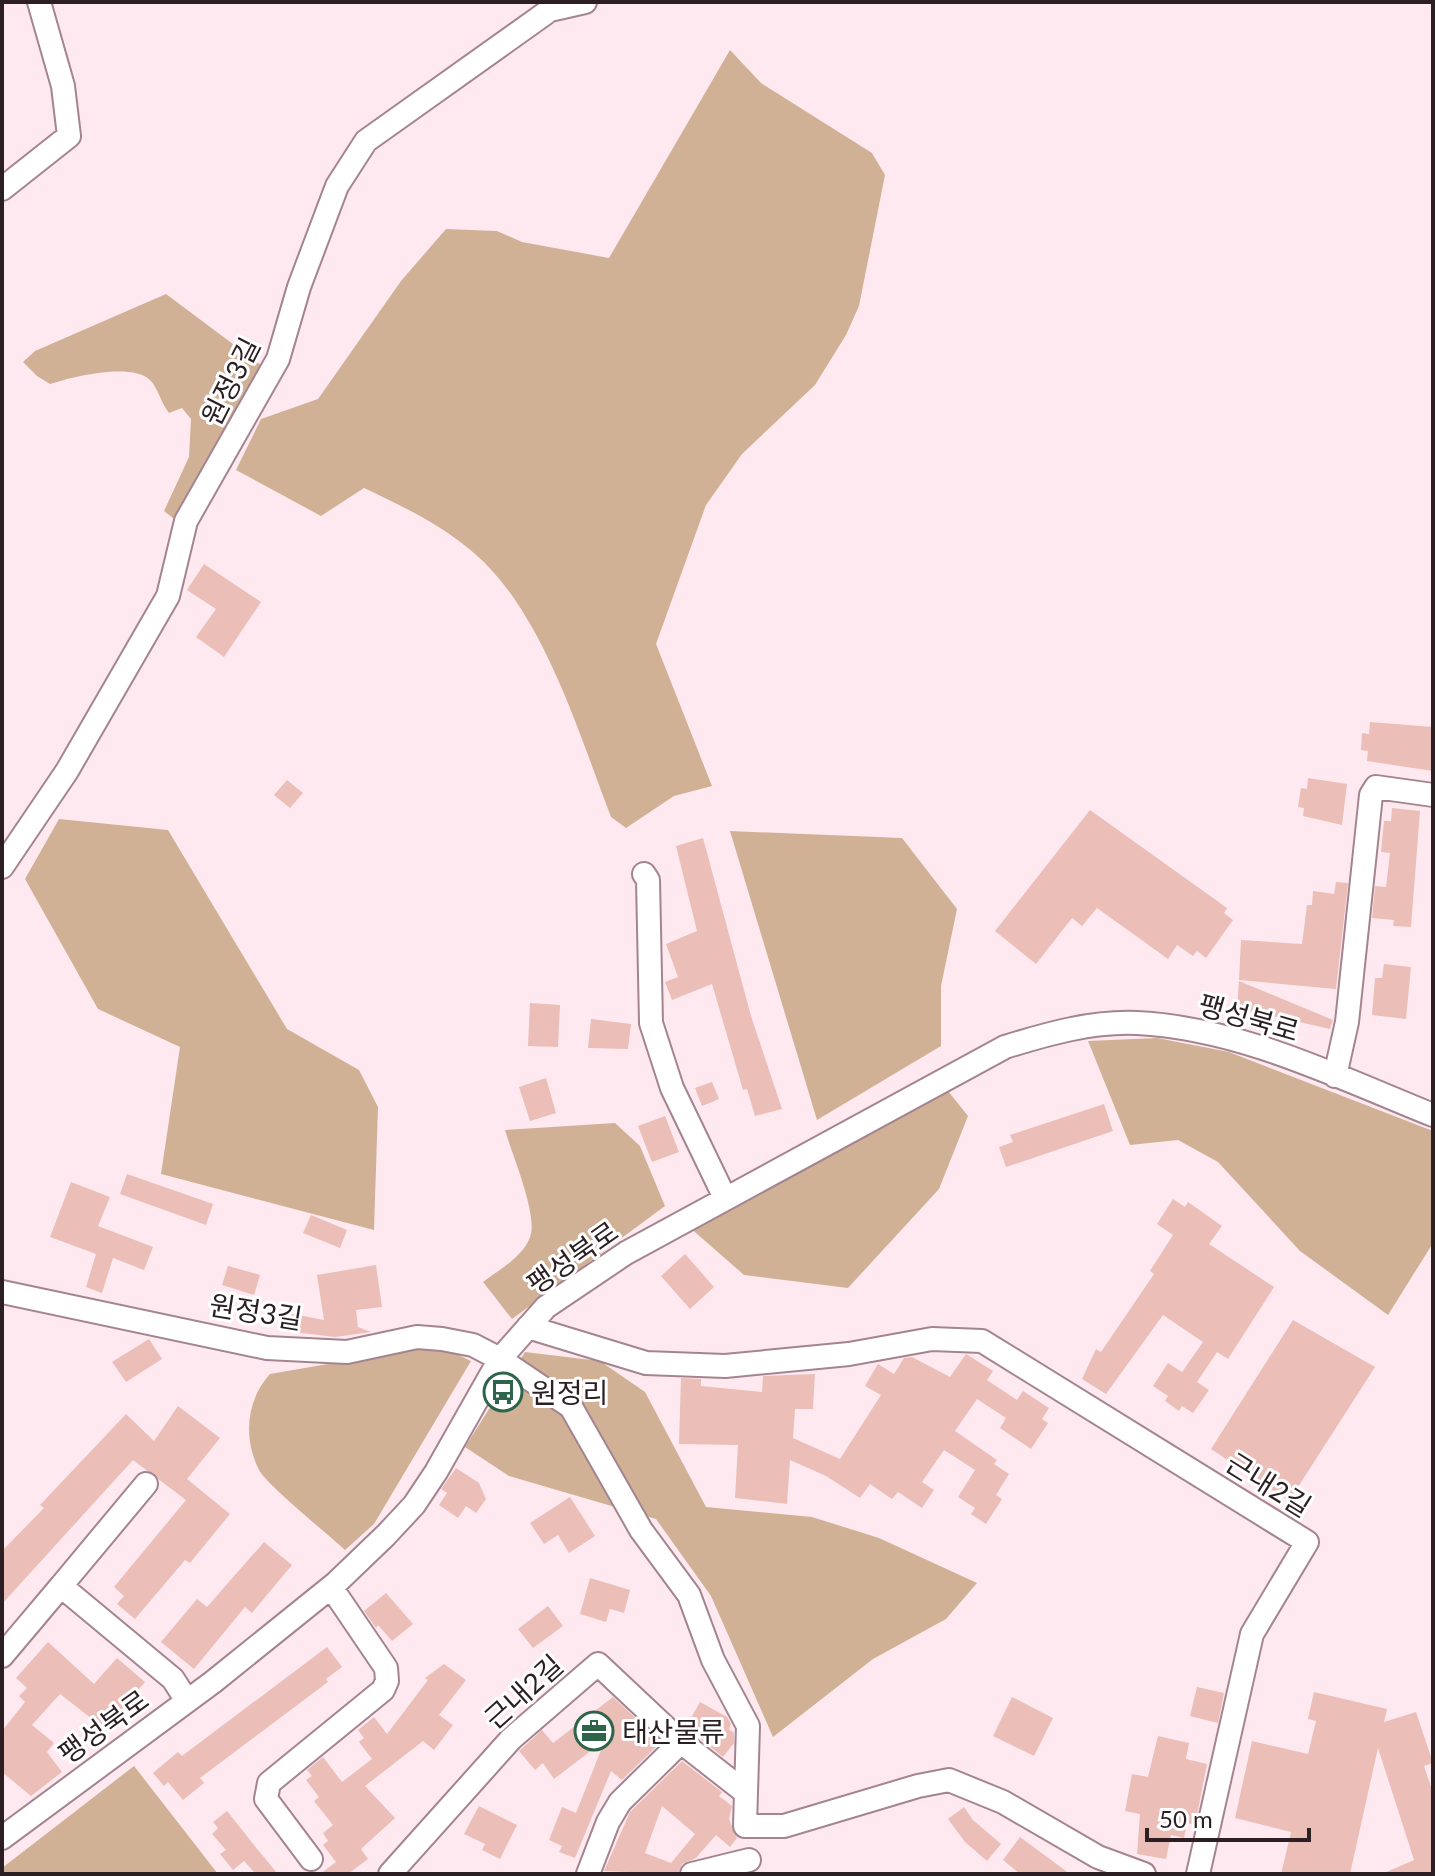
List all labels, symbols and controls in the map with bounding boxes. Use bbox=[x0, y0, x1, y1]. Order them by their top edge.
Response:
street label: 원정3길 bbox=[194, 332, 266, 430]
street label: 팽성북로 bbox=[1195, 986, 1303, 1048]
street label: 팽성북로 bbox=[520, 1214, 624, 1300]
street label: 원정3길 bbox=[207, 1287, 305, 1335]
bus stop icon: 원정리 bbox=[482, 1371, 524, 1413]
place label: 원정리 bbox=[531, 1375, 608, 1409]
street label: 근내2길 bbox=[1220, 1445, 1318, 1523]
street label: 근내2길 bbox=[477, 1647, 569, 1735]
street label: 팽성북로 bbox=[51, 1682, 155, 1770]
office icon: 태산물류 bbox=[573, 1710, 615, 1752]
place label: 태산물류 bbox=[622, 1714, 725, 1748]
scale bar bbox=[1147, 1792, 1309, 1842]
text: 50 m bbox=[1159, 1804, 1213, 1833]

